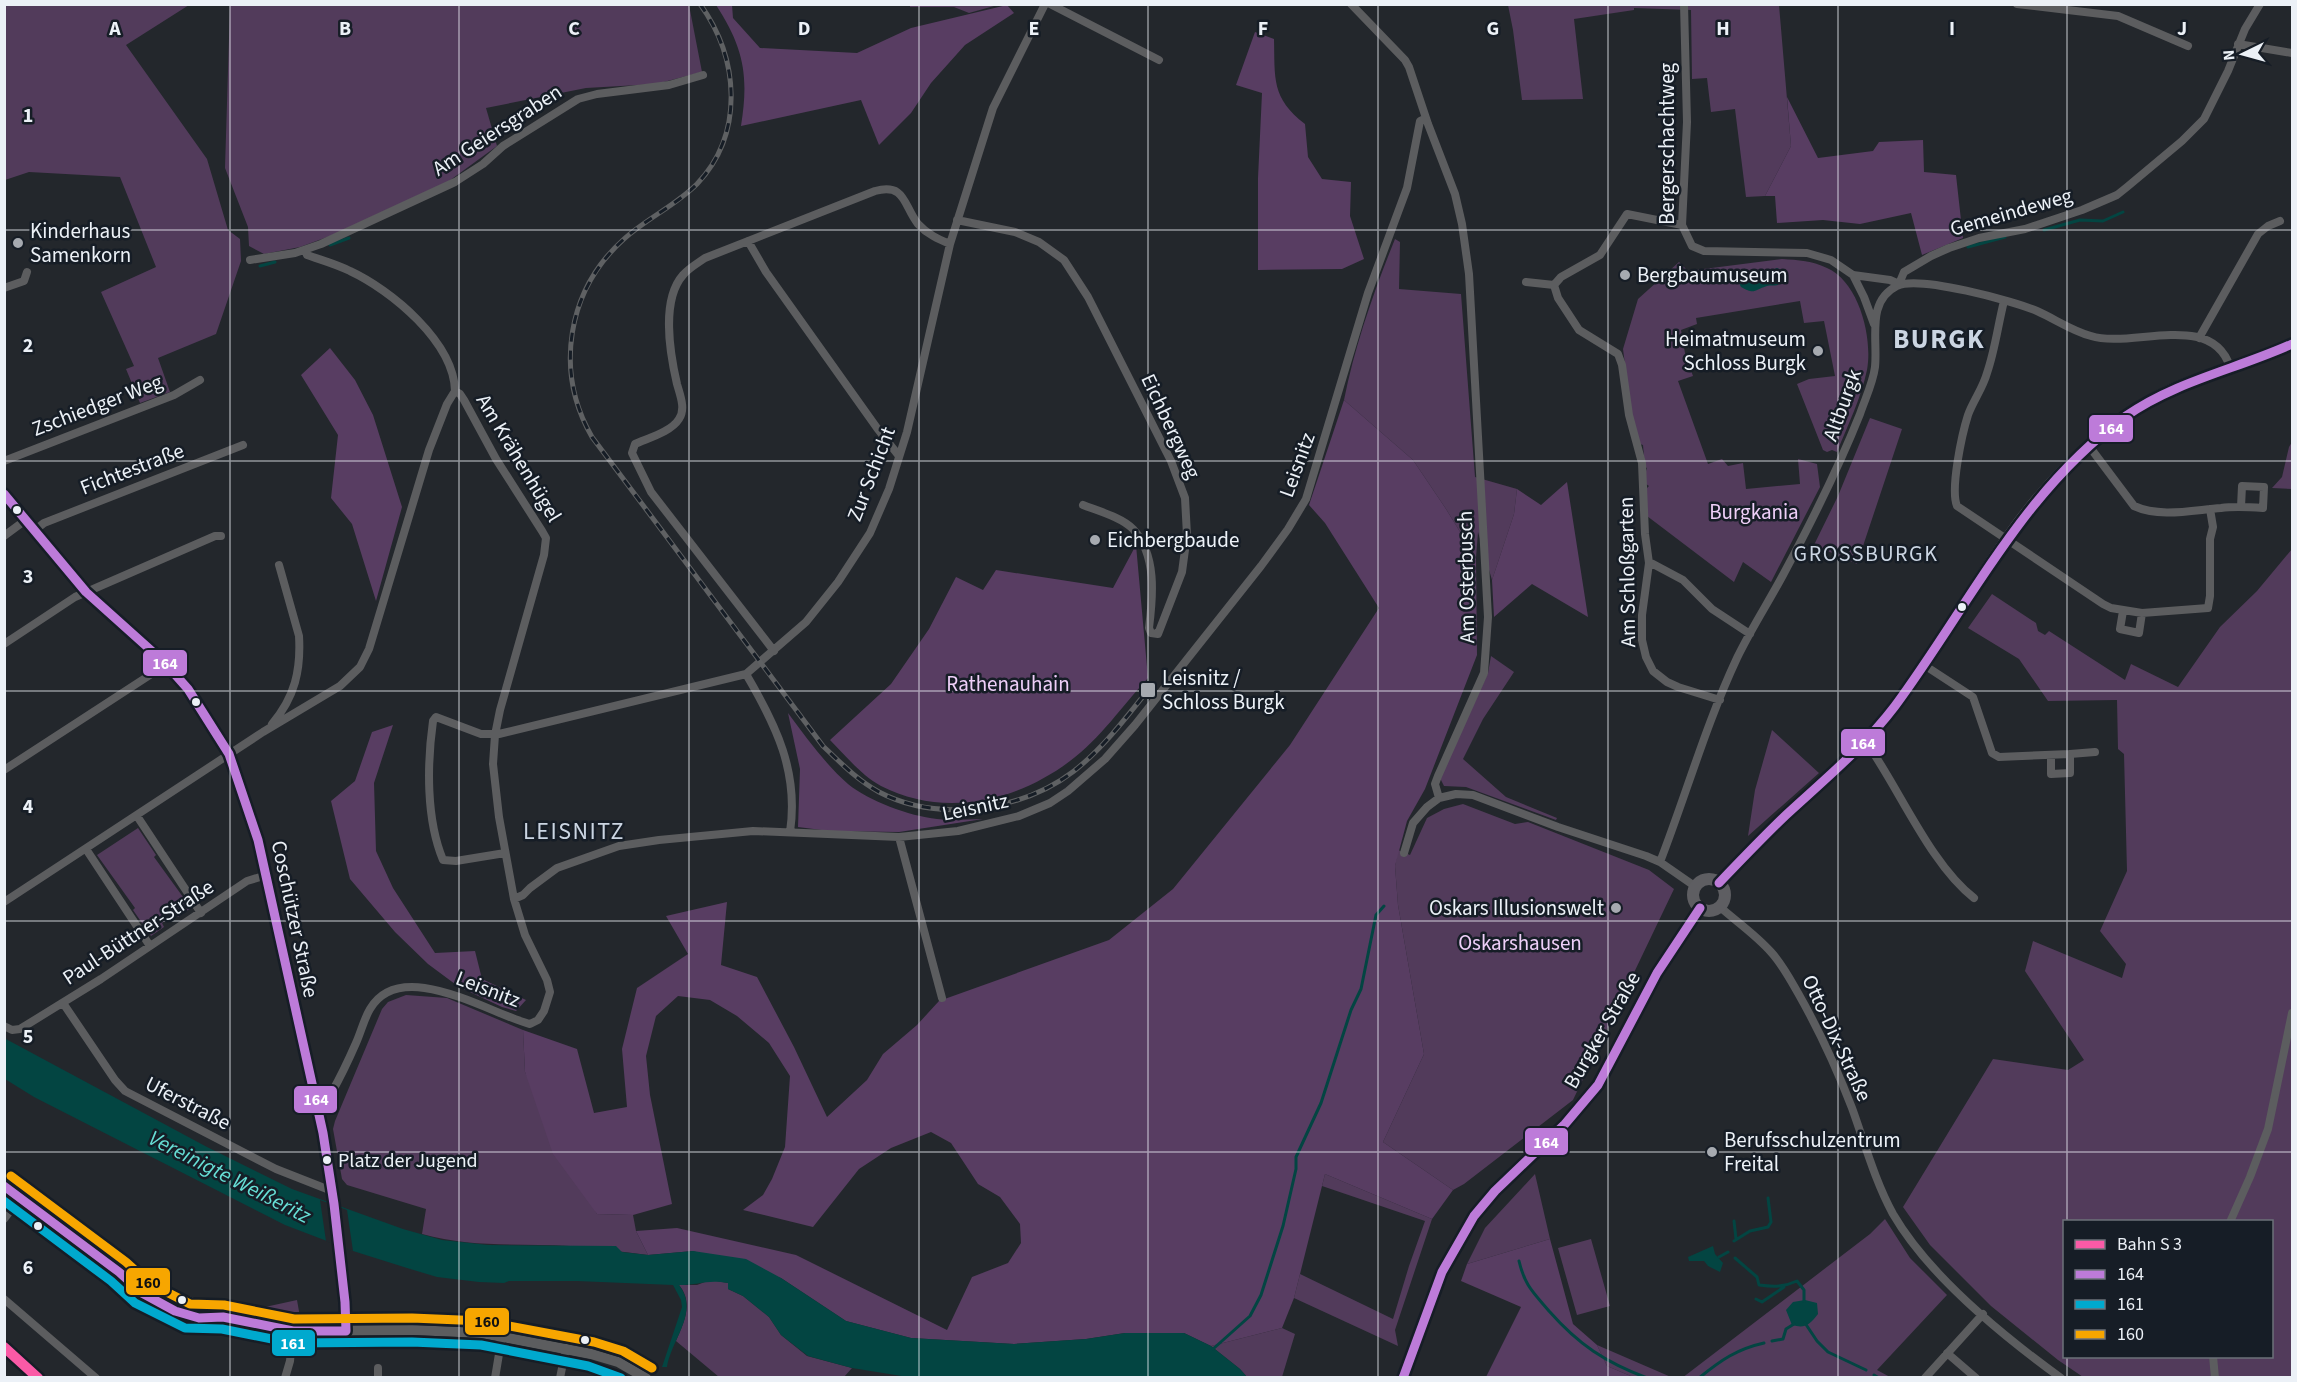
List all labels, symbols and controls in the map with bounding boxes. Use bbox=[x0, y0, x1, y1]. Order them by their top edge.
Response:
text: A bbox=[108, 15, 121, 43]
text: B bbox=[339, 15, 351, 43]
text: C bbox=[568, 15, 580, 43]
text: D bbox=[798, 15, 810, 43]
text: E bbox=[1029, 15, 1039, 43]
text: F bbox=[1258, 15, 1268, 43]
text: G bbox=[1487, 15, 1499, 43]
text: H bbox=[1716, 15, 1730, 43]
text: I bbox=[1949, 15, 1955, 43]
text: J bbox=[2177, 15, 2187, 43]
north arrow bbox=[2213, 24, 2273, 84]
text: N bbox=[2218, 49, 2240, 61]
street label: Bergerschachtweg bbox=[1652, 63, 1682, 225]
street label: Am Geiersgraben bbox=[426, 77, 568, 183]
text: 1 bbox=[23, 102, 33, 130]
street label: Gemeindeweg bbox=[1946, 180, 2076, 244]
place label: Kinderhaus Samenkorn bbox=[30, 216, 131, 270]
marker: Kinderhaus Samenkorn bbox=[11, 236, 25, 250]
place label: Bergbaumuseum bbox=[1637, 260, 1788, 290]
marker: Bergbaumuseum bbox=[1618, 268, 1632, 282]
district label: BURGK bbox=[1893, 320, 1985, 359]
place label: Heimatmuseum Schloss Burgk bbox=[1665, 324, 1807, 378]
text: 2 bbox=[23, 332, 33, 360]
marker: Heimatmuseum Schloss Burgk bbox=[1811, 344, 1825, 358]
street label: Altburgk bbox=[1815, 364, 1869, 445]
street label: Zschiedger Weg bbox=[27, 366, 167, 444]
street label: Eichbergweg bbox=[1134, 369, 1209, 484]
street label: Am Krähenhügel bbox=[469, 388, 569, 528]
line badge: 164 bbox=[2088, 414, 2134, 443]
text: 164 bbox=[2098, 418, 2124, 440]
street label: Zur Schicht bbox=[839, 422, 903, 526]
street label: Leisnitz bbox=[1271, 428, 1323, 502]
street label: Fichtestraße bbox=[76, 435, 188, 503]
street label: Am Schloßgarten bbox=[1611, 496, 1643, 648]
park label: Burgkania bbox=[1709, 497, 1799, 527]
unlabelled marker bbox=[11, 504, 23, 516]
street label: Am Osterbusch bbox=[1450, 510, 1482, 644]
place label: Eichbergbaude bbox=[1107, 525, 1239, 555]
marker: Eichbergbaude bbox=[1088, 533, 1102, 547]
district label: GROSSBURGK bbox=[1794, 538, 1938, 570]
text: 3 bbox=[23, 563, 33, 591]
unlabelled marker bbox=[1956, 601, 1968, 613]
line badge: 164 bbox=[142, 649, 188, 677]
text: 164 bbox=[152, 653, 178, 675]
place label: Leisnitz / Schloss Burgk bbox=[1162, 663, 1285, 717]
park label: Rathenauhain bbox=[946, 669, 1070, 699]
marker: Leisnitz / Schloss Burgk bbox=[1139, 681, 1157, 699]
unlabelled marker bbox=[190, 696, 202, 708]
line badge: 164 bbox=[1840, 728, 1886, 757]
text: 164 bbox=[1850, 733, 1876, 755]
street label: Leisnitz bbox=[939, 785, 1011, 829]
text: 4 bbox=[23, 793, 34, 821]
district label: LEISNITZ bbox=[523, 814, 625, 849]
street label: Coschützer Straße bbox=[264, 838, 326, 1000]
street label: Paul-Büttner-Straße bbox=[56, 872, 220, 992]
place label: Oskars Illusionswelt bbox=[1429, 893, 1604, 923]
marker: Oskars Illusionswelt bbox=[1609, 901, 1623, 915]
park label: Oskarshausen bbox=[1458, 928, 1582, 958]
street label: Leisnitz bbox=[451, 963, 525, 1015]
street label: Burgker Straße bbox=[1556, 966, 1648, 1094]
street label: Otto-Dix-Straße bbox=[1795, 970, 1879, 1106]
text: 5 bbox=[23, 1023, 33, 1051]
street label: Uferstraße bbox=[140, 1069, 236, 1137]
line badge: 164 bbox=[293, 1085, 338, 1114]
text: 164 bbox=[303, 1089, 329, 1111]
water label: Vereinigte Weißeritz bbox=[143, 1122, 317, 1232]
place label: Berufsschulzentrum Freital bbox=[1724, 1125, 1901, 1179]
line badge: 164 bbox=[1524, 1127, 1569, 1156]
text: 164 bbox=[1533, 1132, 1559, 1154]
marker: Berufsschulzentrum Freital bbox=[1705, 1145, 1719, 1159]
place label: Platz der Jugend bbox=[338, 1147, 478, 1175]
marker: Platz der Jugend bbox=[321, 1154, 333, 1166]
unlabelled marker bbox=[32, 1220, 44, 1232]
legend bbox=[2063, 1220, 2273, 1358]
text: Bahn S 3 bbox=[2117, 1232, 2182, 1257]
text: 6 bbox=[23, 1254, 33, 1282]
text: 164 bbox=[2117, 1262, 2144, 1287]
line badge: 160 bbox=[125, 1267, 171, 1296]
text: 160 bbox=[135, 1272, 161, 1294]
text: 161 bbox=[2117, 1292, 2144, 1317]
unlabelled marker bbox=[176, 1294, 188, 1306]
line badge: 160 bbox=[464, 1307, 510, 1336]
text: 160 bbox=[474, 1311, 500, 1333]
text: 160 bbox=[2117, 1322, 2144, 1347]
line badge: 161 bbox=[271, 1329, 316, 1357]
text: 161 bbox=[280, 1333, 306, 1355]
unlabelled marker bbox=[579, 1334, 591, 1346]

